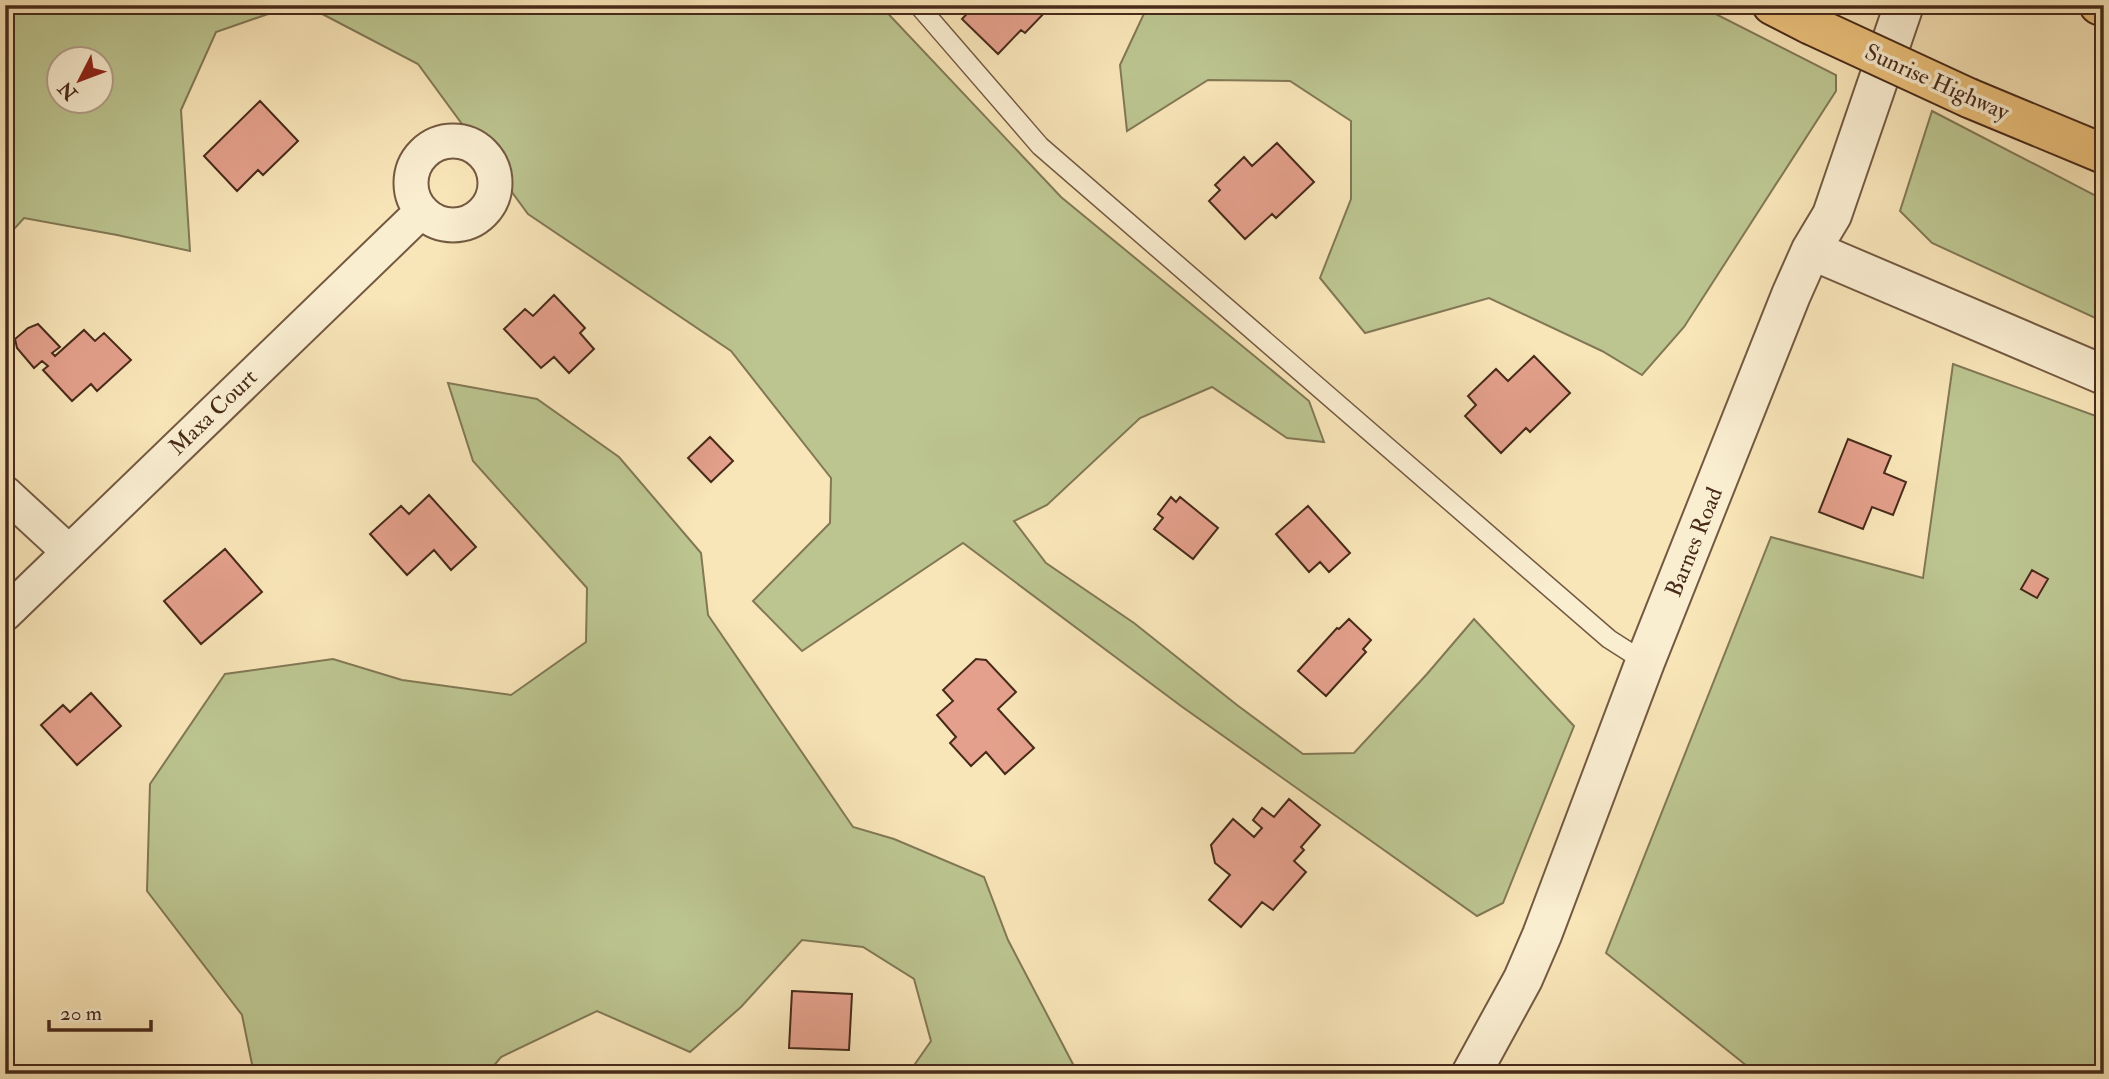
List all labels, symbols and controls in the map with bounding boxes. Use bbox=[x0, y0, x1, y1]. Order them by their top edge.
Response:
street label: Sunrise Highway bbox=[1860, 37, 2014, 127]
north arrow bbox=[46, 46, 116, 116]
text: N bbox=[53, 76, 83, 106]
street label: Maxa Court bbox=[163, 363, 263, 461]
street label: Barnes Road bbox=[1659, 483, 1729, 601]
scale bar bbox=[49, 988, 150, 1032]
text: 20 m bbox=[60, 1000, 102, 1027]

